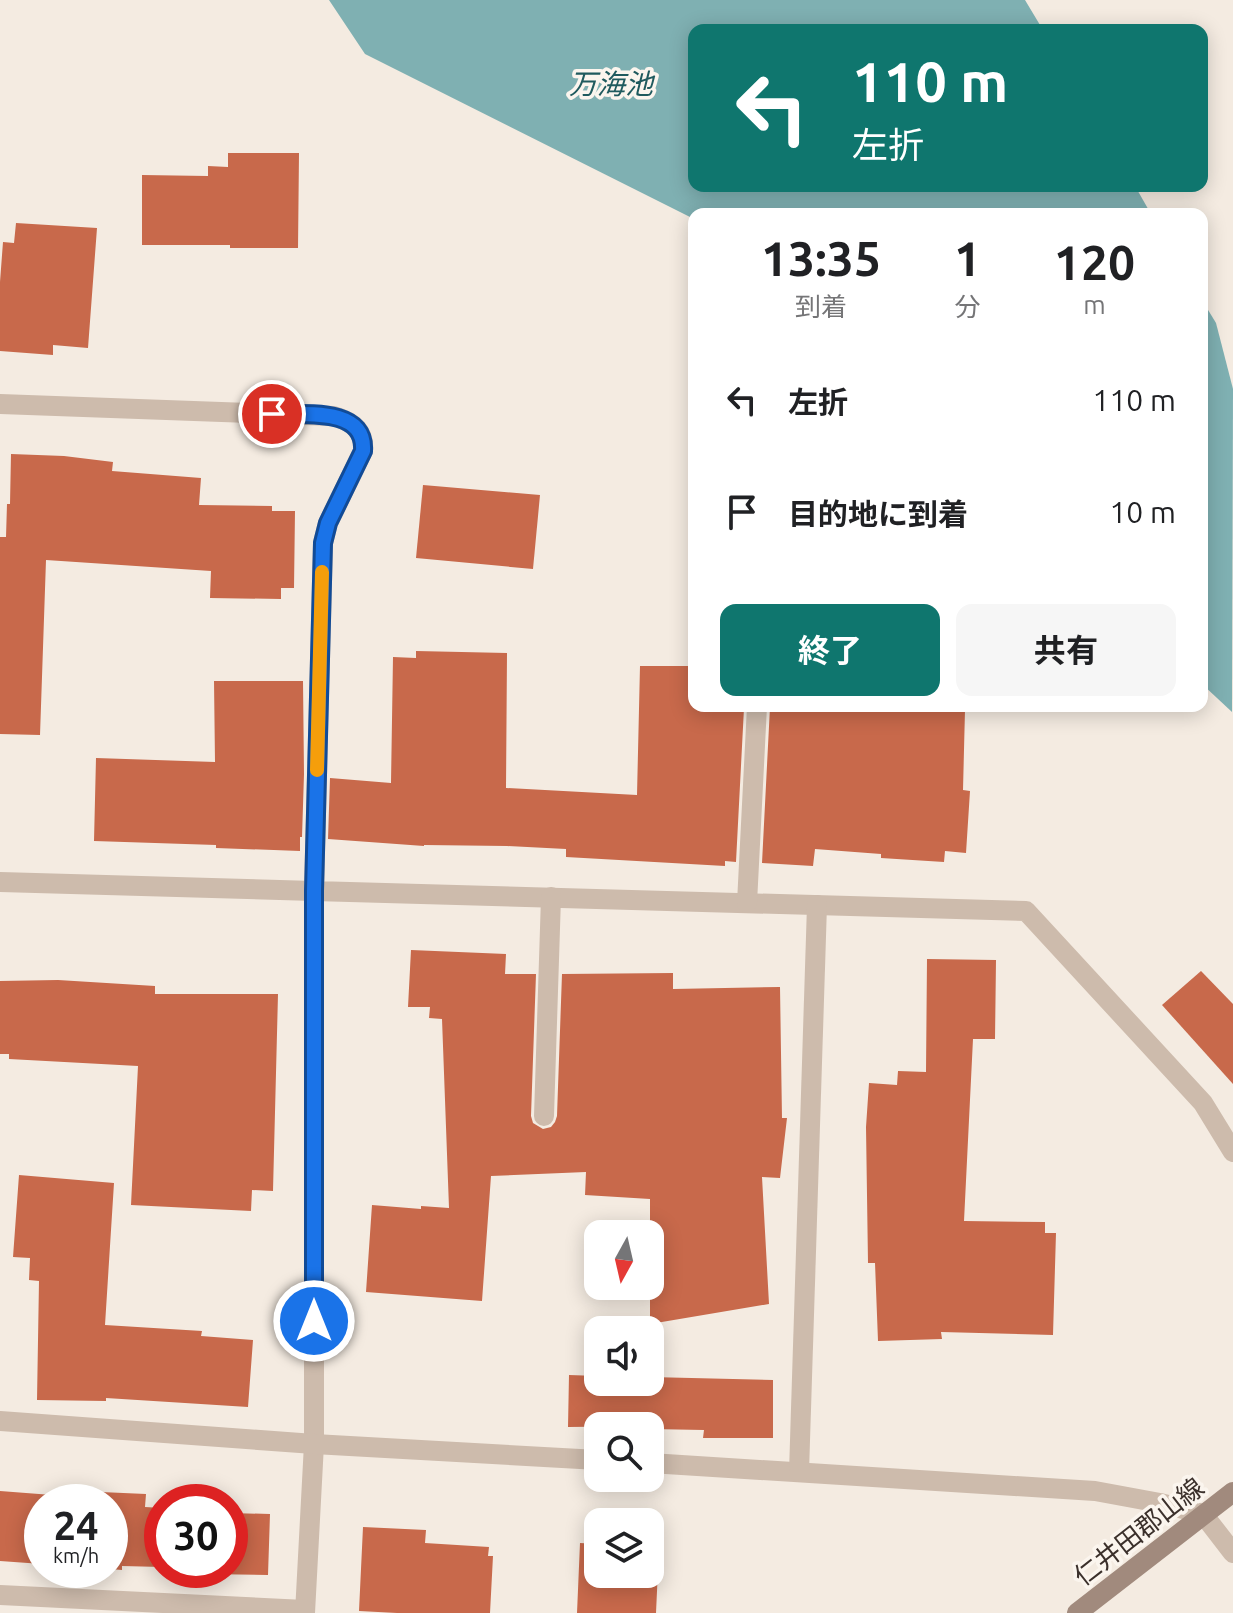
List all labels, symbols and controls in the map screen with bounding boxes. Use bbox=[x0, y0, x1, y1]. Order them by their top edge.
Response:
text: 110 m bbox=[852, 50, 1008, 113]
icon: left bbox=[720, 56, 824, 160]
water label: 万海池 bbox=[569, 68, 656, 99]
text: 左折 bbox=[852, 124, 924, 165]
text: 13:35 bbox=[761, 231, 881, 285]
text: 1 bbox=[954, 231, 981, 285]
text: 120 bbox=[1054, 235, 1135, 289]
text: m bbox=[1083, 290, 1106, 319]
text: 到着 bbox=[795, 292, 847, 321]
text: 分 bbox=[954, 292, 980, 321]
icon: left bbox=[720, 378, 764, 422]
pin bbox=[238, 380, 306, 448]
text: 110 m bbox=[1092, 383, 1176, 417]
text: 左折 bbox=[788, 385, 848, 419]
icon: arrive bbox=[250, 392, 294, 436]
icon: arrive bbox=[720, 490, 764, 534]
text: 10 m bbox=[1109, 495, 1176, 529]
text: 目的地に到着 bbox=[788, 497, 968, 531]
button: 終了 bbox=[720, 604, 940, 696]
button: 共有 bbox=[956, 604, 1176, 696]
north arrow bbox=[584, 1220, 664, 1300]
map controls bbox=[584, 1220, 664, 1588]
position arrow bbox=[272, 1279, 356, 1363]
button: sound bbox=[584, 1316, 664, 1396]
button: search bbox=[584, 1412, 664, 1492]
street label: 仁井田郡山線 bbox=[1068, 1472, 1209, 1591]
speed limit sign: 30 bbox=[144, 1484, 248, 1588]
text: 24 bbox=[53, 1503, 99, 1548]
button: layers bbox=[584, 1508, 664, 1588]
text: km/h bbox=[53, 1544, 99, 1567]

